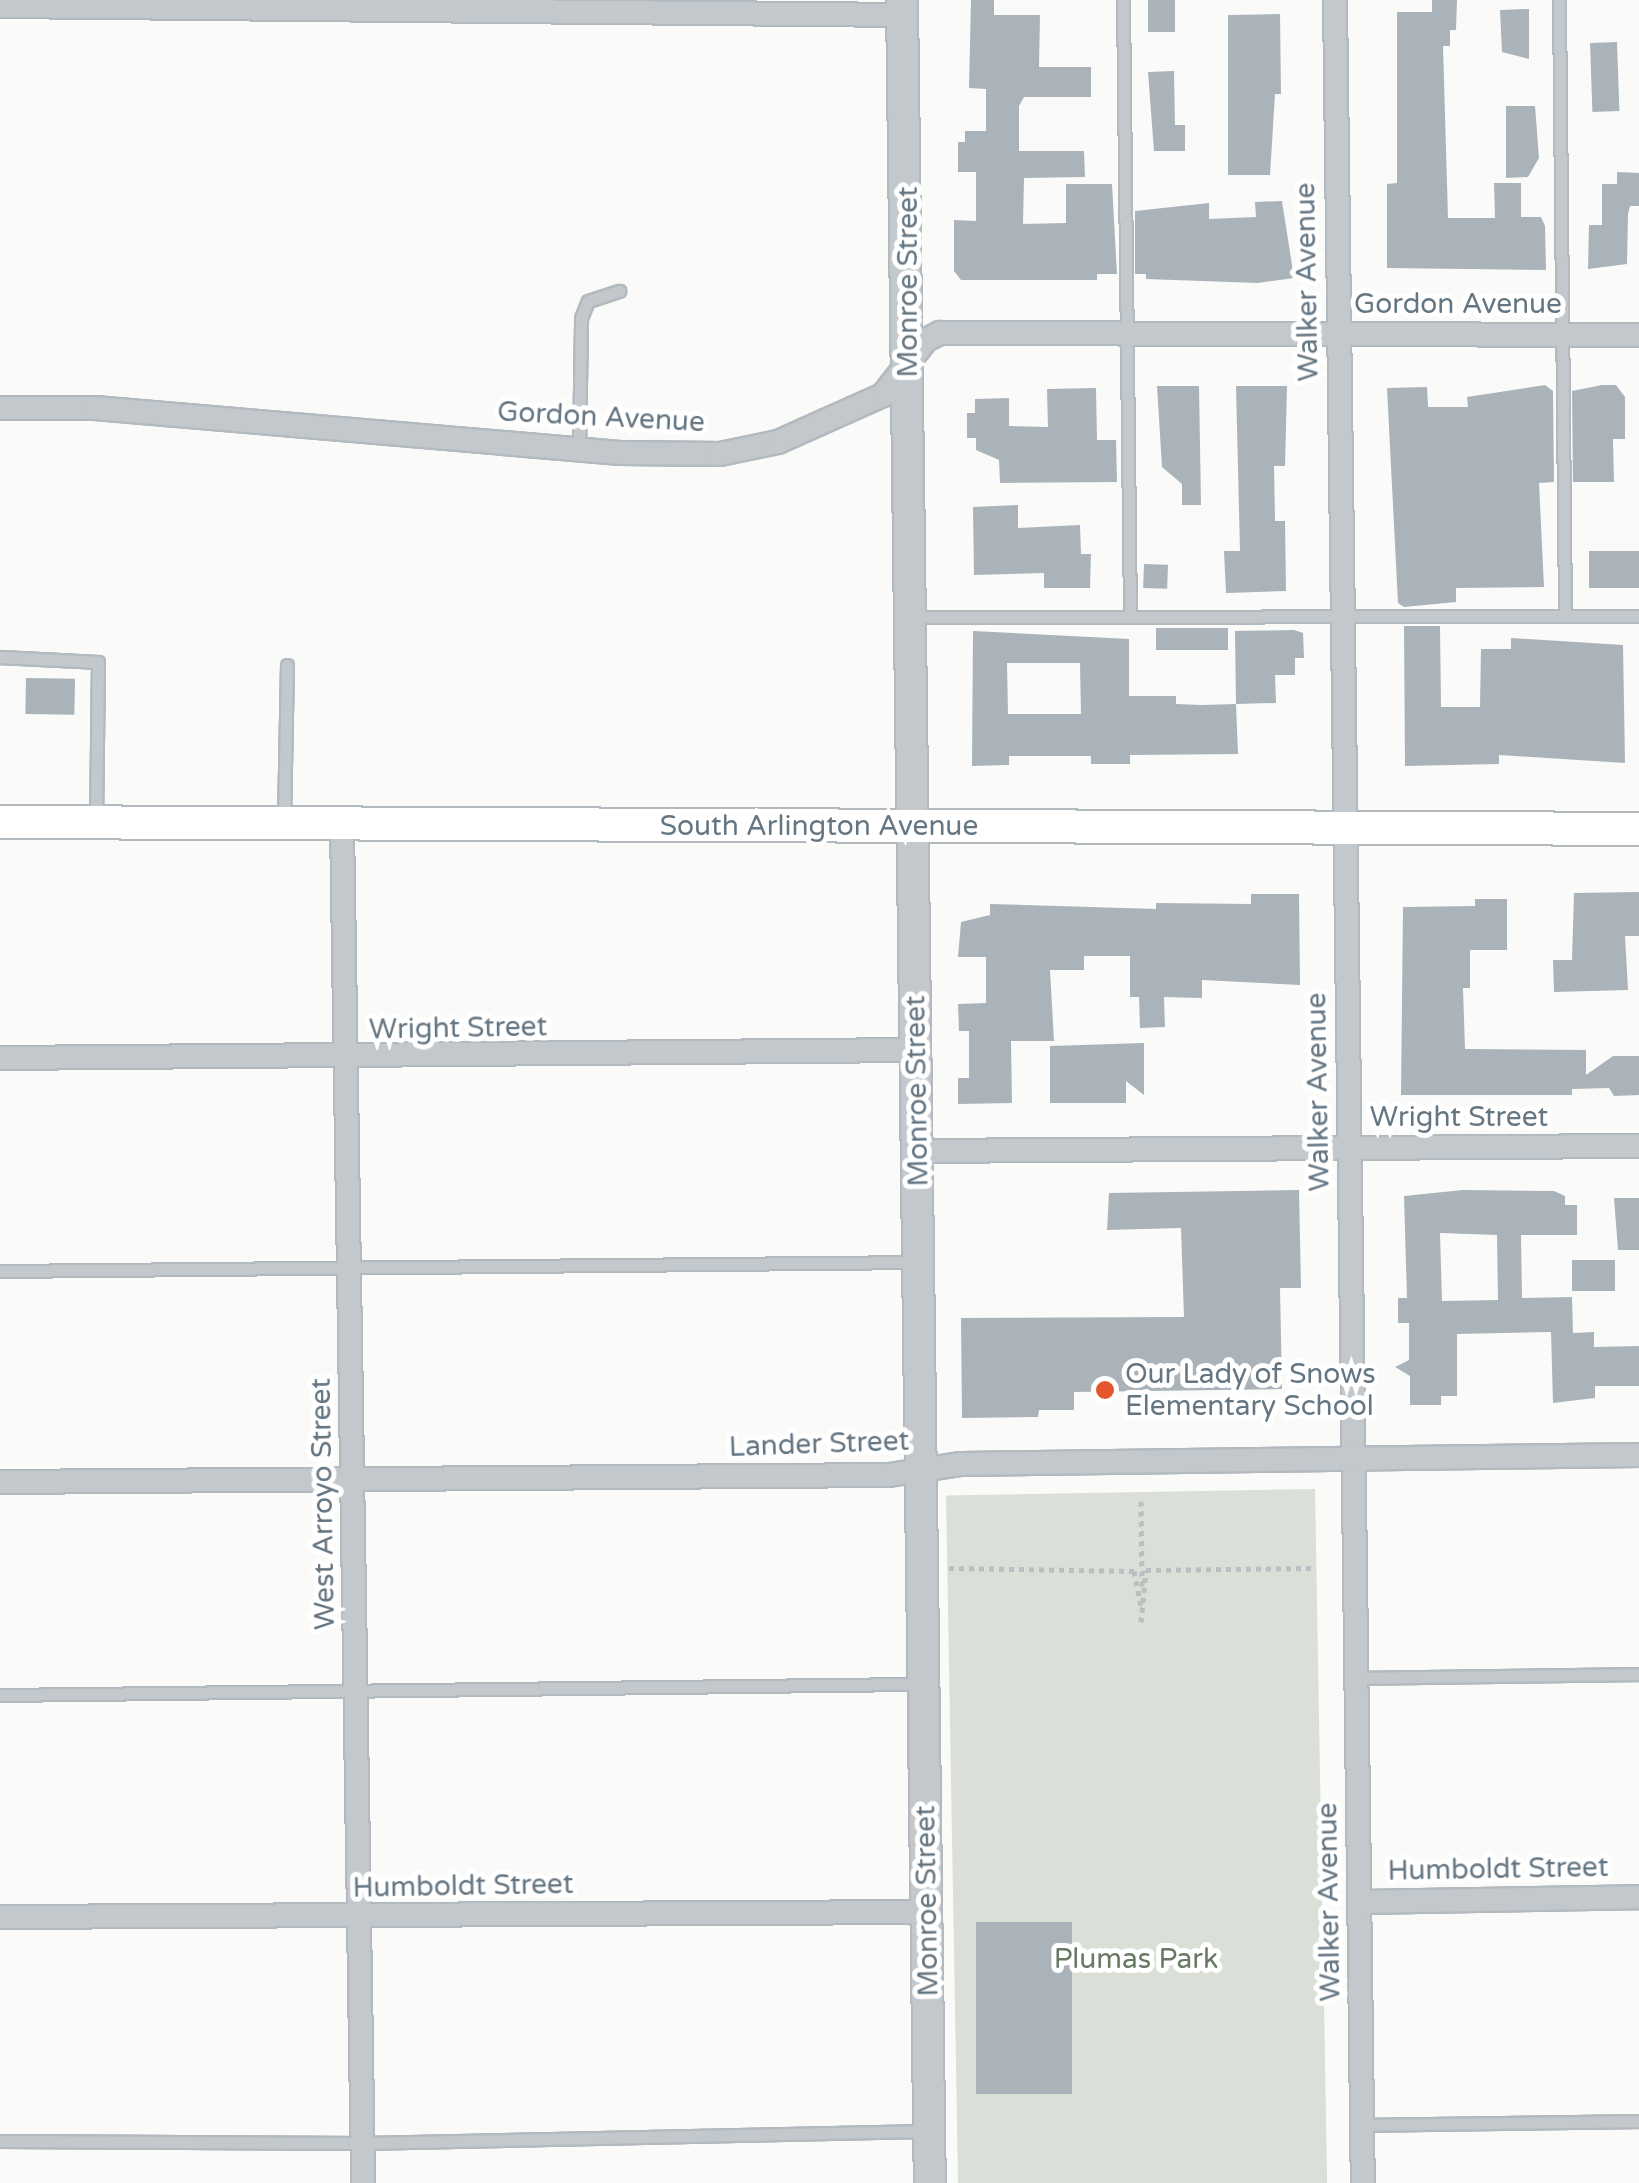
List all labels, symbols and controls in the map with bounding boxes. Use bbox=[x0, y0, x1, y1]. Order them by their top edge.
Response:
street label: Walker Avenue bbox=[1288, 182, 1326, 382]
street label: Monroe Street bbox=[891, 186, 925, 378]
street label: Gordon Avenue bbox=[1354, 287, 1562, 321]
street label: Gordon Avenue bbox=[496, 395, 706, 439]
street label: South Arlington Avenue bbox=[660, 809, 978, 843]
street label: Walker Avenue bbox=[1299, 992, 1337, 1192]
street label: Monroe Street bbox=[899, 995, 935, 1187]
street label: Wright Street bbox=[369, 1010, 547, 1046]
street label: Wright Street bbox=[1370, 1100, 1548, 1134]
place label: Our Lady of Snows Elementary School bbox=[1125, 1357, 1376, 1423]
street label: West Arroyo Street bbox=[304, 1378, 342, 1630]
marker: Our Lady of Snows Elementary School bbox=[1094, 1379, 1116, 1401]
street label: Lander Street bbox=[728, 1424, 910, 1464]
street label: Walker Avenue bbox=[1310, 1802, 1348, 2002]
street label: Monroe Street bbox=[909, 1805, 945, 1997]
street label: Humboldt Street bbox=[1387, 1850, 1609, 1888]
street label: Humboldt Street bbox=[352, 1867, 574, 1905]
park label: Plumas Park bbox=[1054, 1942, 1218, 1976]

